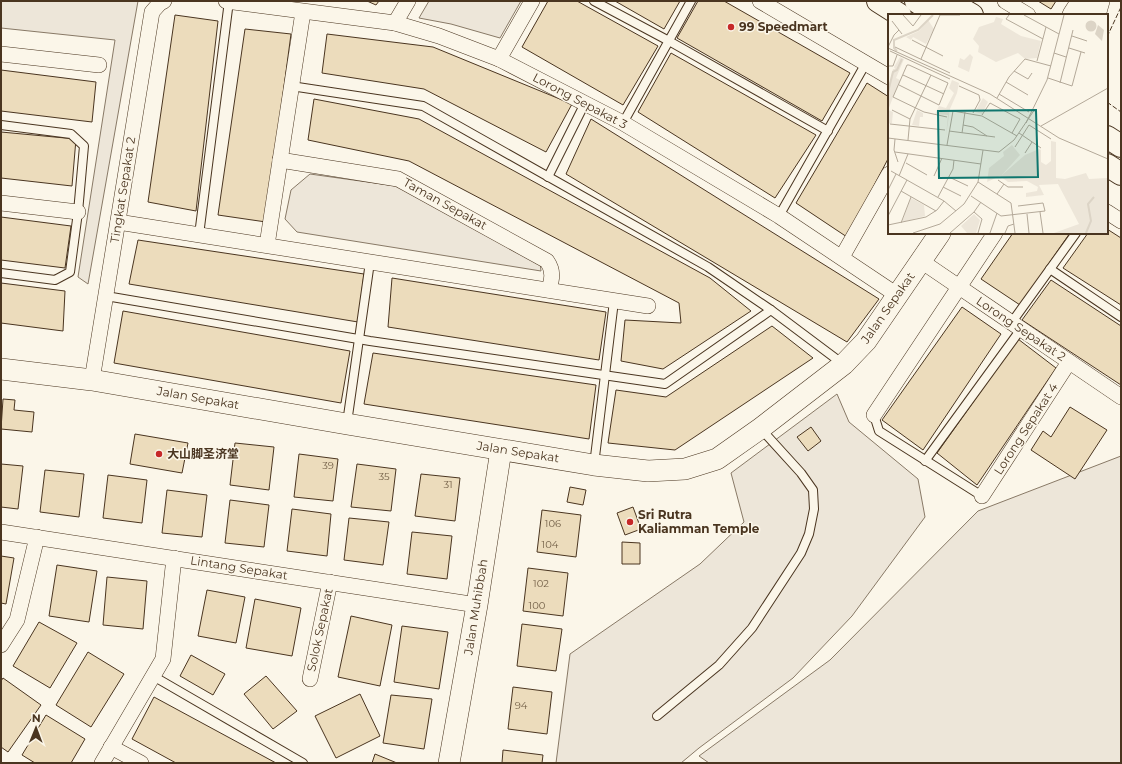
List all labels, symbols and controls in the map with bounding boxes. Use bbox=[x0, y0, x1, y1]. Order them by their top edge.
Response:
inset map bbox=[888, 14, 1108, 234]
place label: 99 Speedmart bbox=[739, 19, 828, 34]
marker: 99 Speedmart bbox=[726, 22, 736, 32]
street label: Lorong Sepakat 3 bbox=[530, 69, 630, 132]
street label: Tingkat Sepakat 2 bbox=[107, 136, 138, 244]
street label: Taman Sepakat bbox=[401, 174, 490, 233]
street label: Jalan Sepakat bbox=[857, 269, 918, 347]
street label: Lorong Sepakat 2 bbox=[974, 293, 1069, 364]
street label: Lorong Sepakat 4 bbox=[990, 380, 1061, 477]
street label: Jalan Sepakat bbox=[155, 383, 241, 412]
street label: Jalan Sepakat bbox=[475, 437, 561, 465]
place label: 大山脚圣济堂 bbox=[167, 446, 239, 461]
marker: 大山脚圣济堂 bbox=[154, 449, 164, 459]
house number: 39 bbox=[322, 459, 334, 472]
house number: 35 bbox=[378, 470, 390, 483]
house number: 31 bbox=[443, 478, 453, 491]
place label: Sri Rutra Kaliamman Temple bbox=[638, 507, 760, 536]
house number: 106 bbox=[545, 517, 561, 530]
marker: Sri Rutra Kaliamman Temple bbox=[625, 517, 635, 527]
house number: 104 bbox=[542, 538, 559, 551]
street label: Lintang Sepakat bbox=[189, 552, 289, 583]
street label: Jalan Muhibbah bbox=[460, 558, 490, 657]
house number: 102 bbox=[533, 577, 549, 590]
street label: Solok Sepakat bbox=[303, 587, 336, 673]
house number: 100 bbox=[529, 599, 546, 612]
house number: 94 bbox=[515, 699, 528, 712]
north arrow bbox=[16, 708, 56, 748]
text: N bbox=[32, 711, 41, 725]

